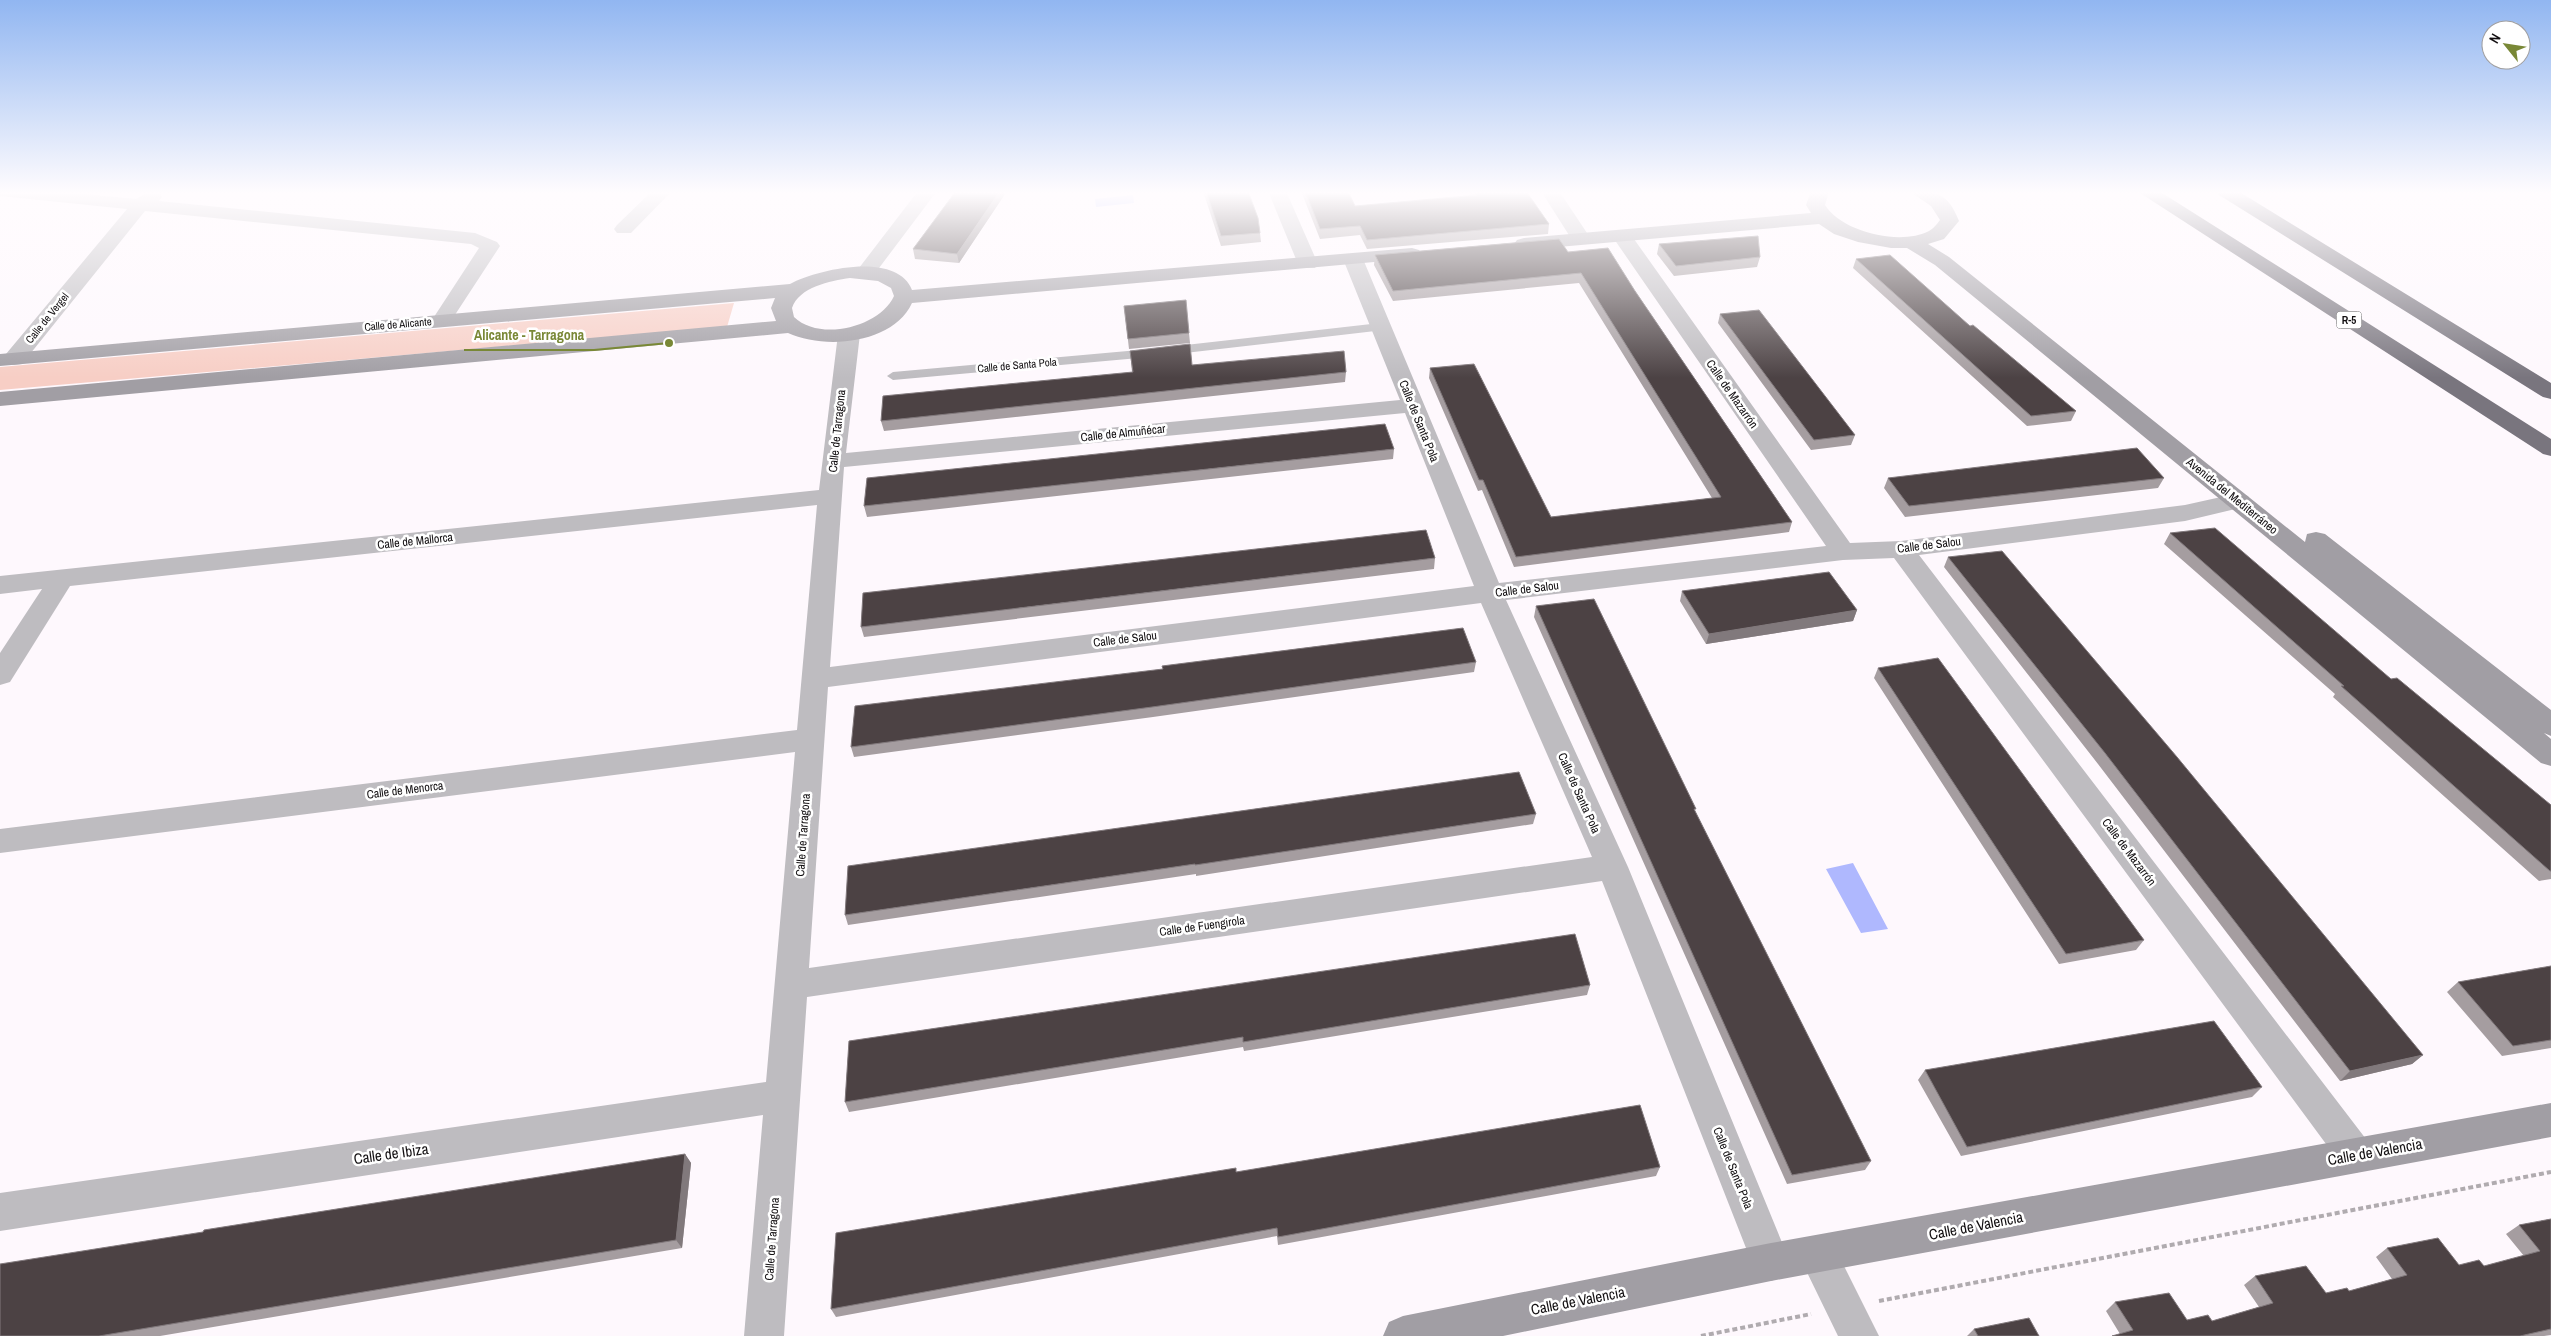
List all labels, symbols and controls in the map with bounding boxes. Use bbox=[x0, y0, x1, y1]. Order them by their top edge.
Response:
north arrow bbox=[2481, 20, 2531, 70]
text: N bbox=[2485, 30, 2505, 47]
street label: Calle de Vergel bbox=[22, 290, 72, 346]
road number: R-5 bbox=[2336, 312, 2362, 328]
street label: Calle de Alicante bbox=[364, 314, 432, 334]
callout: Alicante - Tarragona bbox=[464, 321, 594, 350]
text: Alicante - Tarragona bbox=[474, 326, 585, 344]
street label: Calle de Santa Pola bbox=[977, 355, 1057, 375]
street label: Calle de Mazarrón bbox=[1702, 356, 1762, 432]
street label: Calle de Santa Pola bbox=[1395, 378, 1443, 465]
street label: Calle de Tarragona bbox=[825, 388, 849, 473]
street label: Calle de Almuñécar bbox=[1080, 421, 1167, 445]
street label: Avenida del Mediterráneo bbox=[2182, 454, 2281, 538]
street label: Calle de Mallorca bbox=[376, 529, 454, 553]
street label: Calle de Salou bbox=[1896, 533, 1962, 557]
street label: Calle de Salou bbox=[1494, 577, 1560, 601]
street label: Calle de Salou bbox=[1092, 627, 1158, 651]
street label: Calle de Santa Pola bbox=[1554, 750, 1604, 836]
street label: Calle de Menorca bbox=[366, 777, 445, 803]
street label: Calle de Tarragona bbox=[792, 792, 814, 877]
street label: Calle de Mazarrón bbox=[2098, 815, 2160, 889]
street label: Calle de Fuengirola bbox=[1158, 912, 1246, 940]
street label: Calle de Santa Pola bbox=[1709, 1125, 1757, 1212]
street label: Calle de Valencia bbox=[2326, 1133, 2424, 1170]
street label: Calle de Ibiza bbox=[352, 1138, 430, 1169]
street label: Calle de Tarragona bbox=[761, 1196, 783, 1281]
street label: Calle de Valencia bbox=[1927, 1206, 2025, 1245]
street label: Calle de Valencia bbox=[1529, 1281, 1627, 1320]

